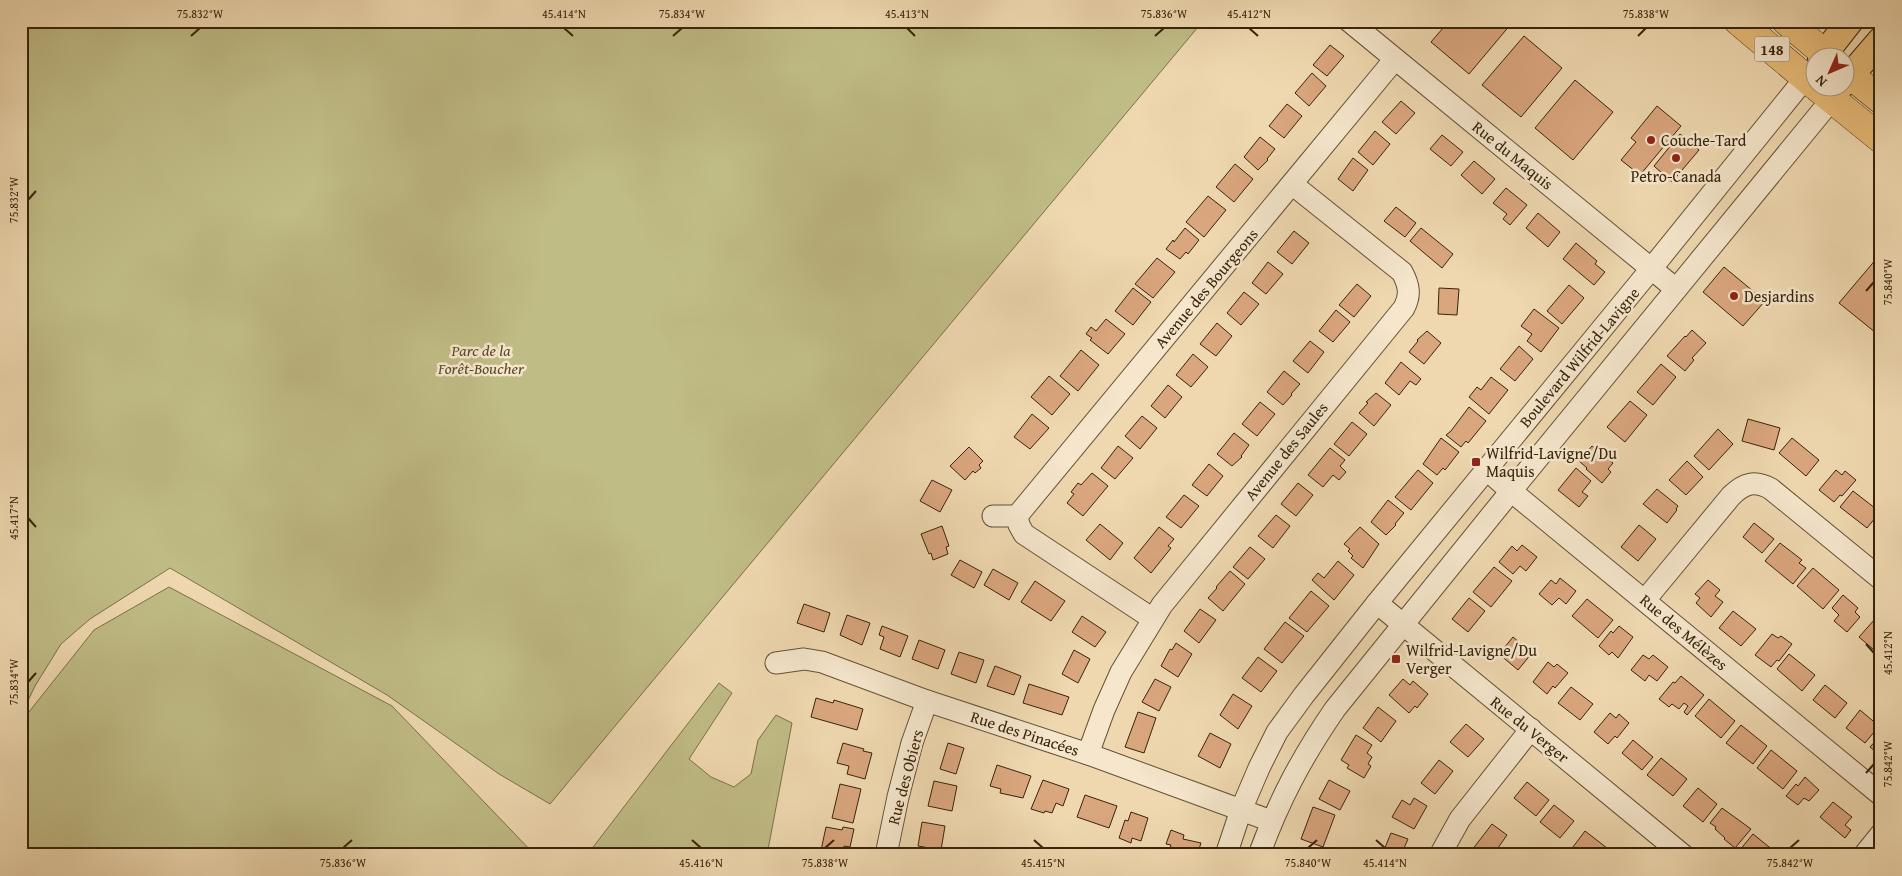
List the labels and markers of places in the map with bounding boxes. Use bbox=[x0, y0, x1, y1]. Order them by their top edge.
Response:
place label: Couche-Tard bbox=[1661, 128, 1747, 152]
marker: Couche-Tard bbox=[1645, 134, 1657, 146]
marker: Petro-Canada bbox=[1670, 152, 1682, 164]
place label: Petro-Canada bbox=[1631, 164, 1722, 188]
place label: Desjardins bbox=[1744, 284, 1814, 308]
marker: Desjardins bbox=[1728, 290, 1740, 302]
place label: Wilfrid-Lavigne/Du Maquis bbox=[1486, 441, 1617, 483]
marker: Wilfrid-Lavigne/Du Maquis bbox=[1470, 456, 1482, 468]
place label: Wilfrid-Lavigne/Du Verger bbox=[1406, 638, 1537, 680]
marker: Wilfrid-Lavigne/Du Verger bbox=[1390, 653, 1402, 665]

